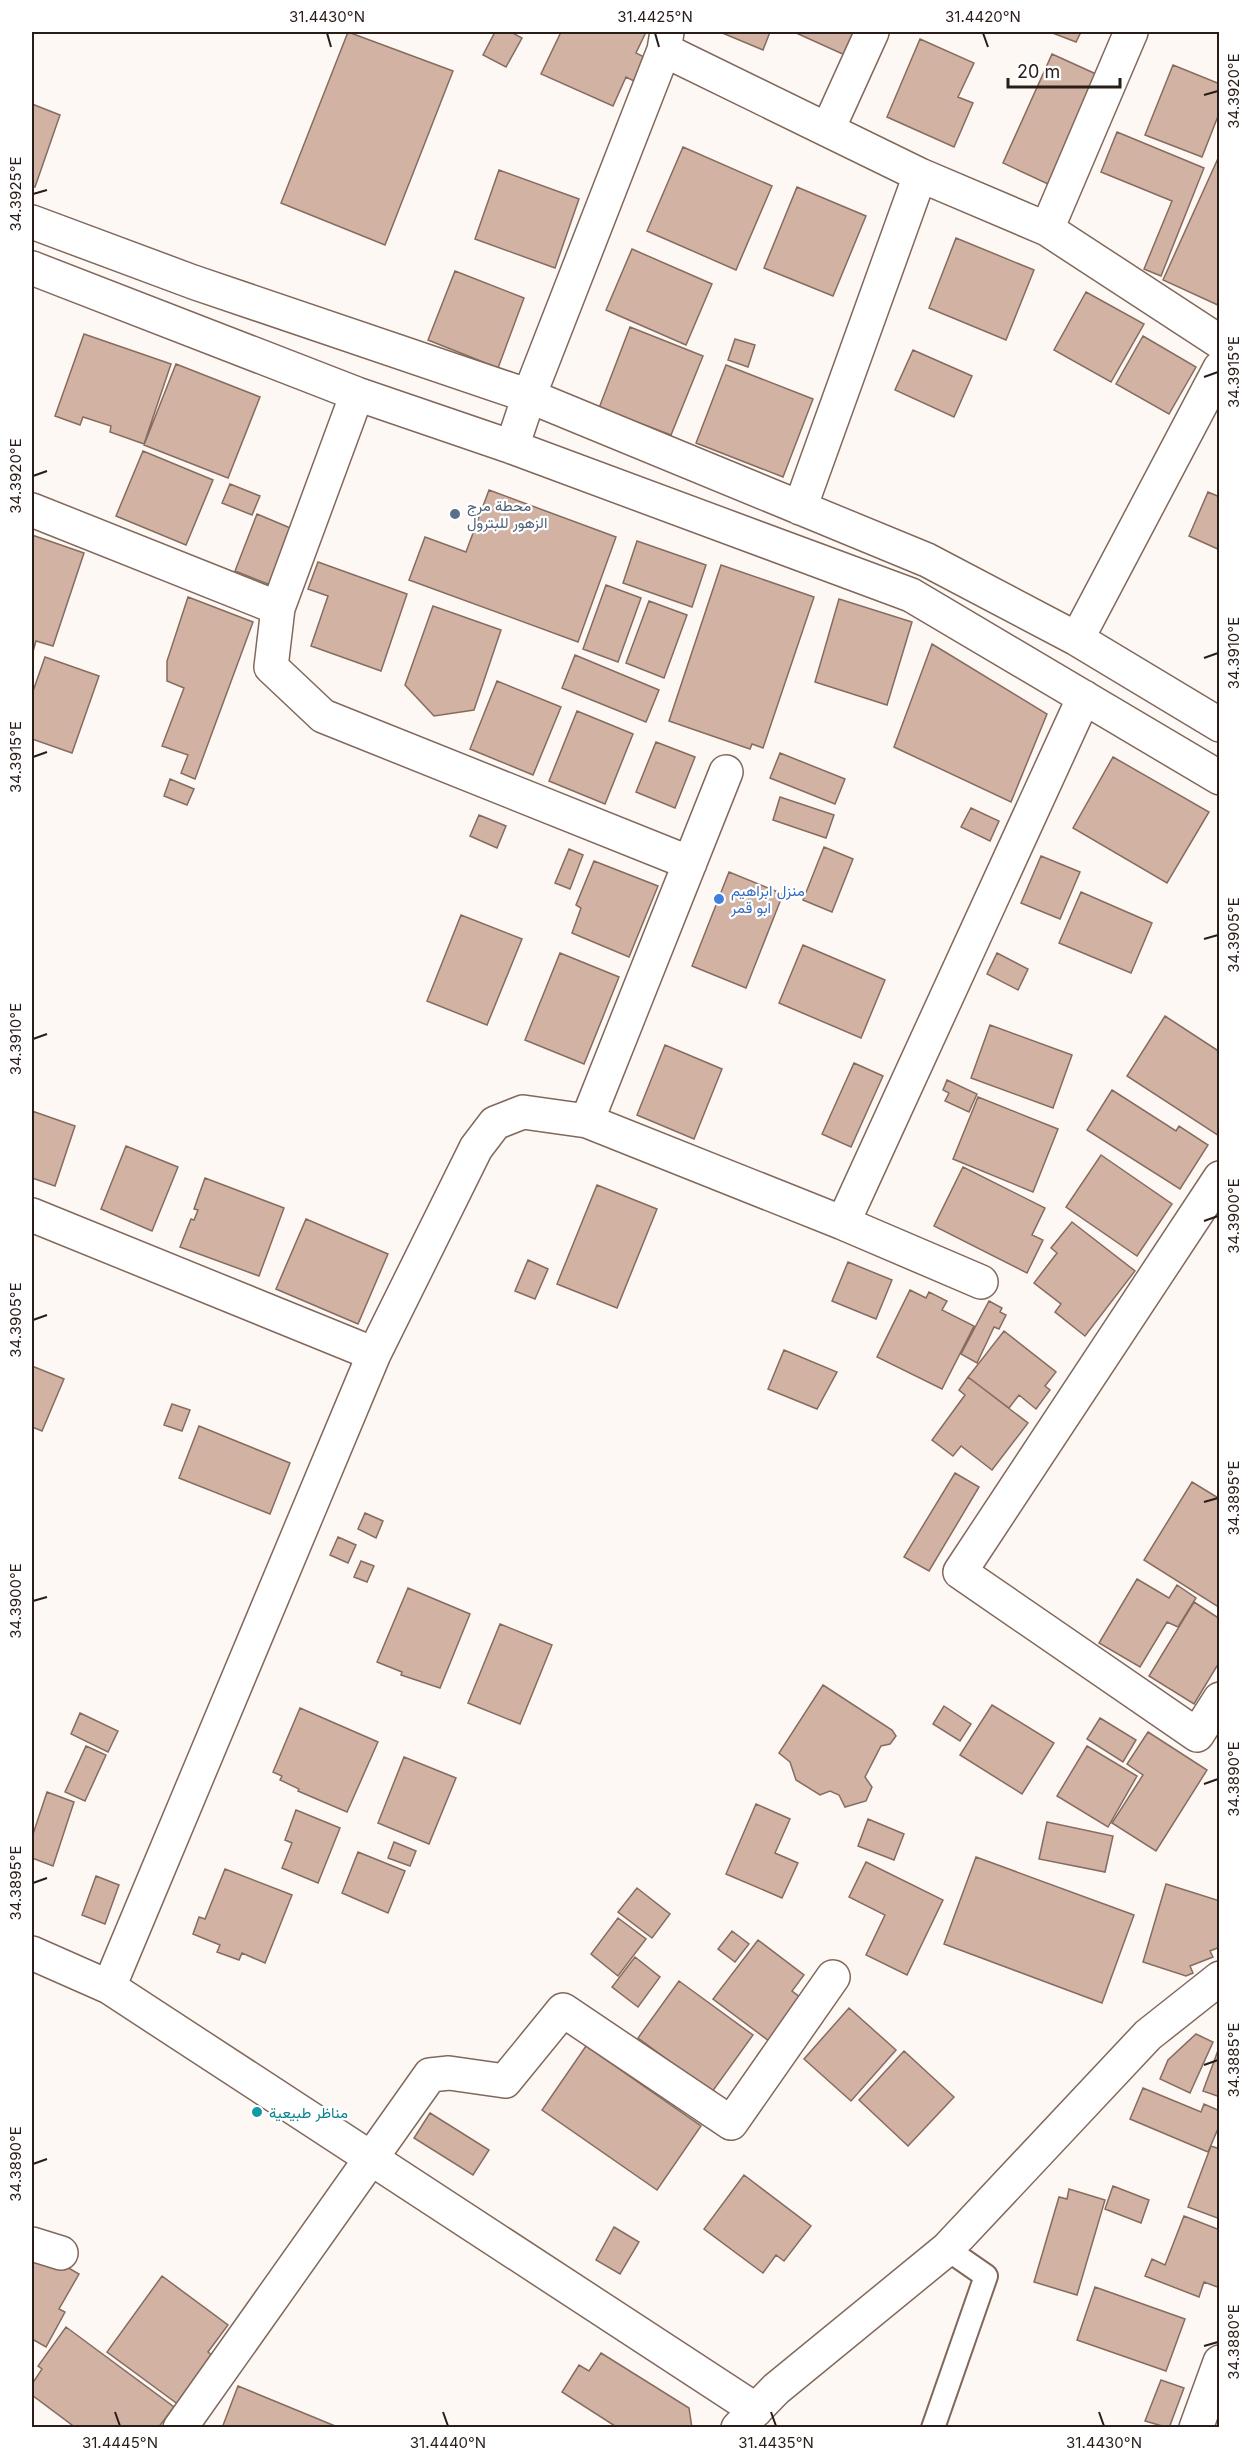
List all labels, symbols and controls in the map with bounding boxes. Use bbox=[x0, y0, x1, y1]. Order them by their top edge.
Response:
text: 31.4430°N bbox=[289, 7, 365, 26]
text: 31.4425°N bbox=[617, 7, 693, 26]
text: 31.4420°N bbox=[945, 7, 1021, 26]
scale bar bbox=[1008, 51, 1120, 89]
text: 34.3920°E bbox=[1224, 53, 1243, 129]
text: 20 m bbox=[1017, 61, 1060, 82]
text: 34.3925°E bbox=[6, 156, 25, 232]
text: 34.3915°E bbox=[1224, 336, 1243, 408]
text: 34.3920°E bbox=[6, 438, 25, 514]
place label: محطة مرج الزهور للبترول bbox=[467, 496, 547, 532]
marker: محطة مرج الزهور للبترول bbox=[448, 507, 462, 521]
text: 34.3910°E bbox=[1224, 617, 1243, 689]
text: 34.3915°E bbox=[6, 721, 25, 793]
place label: منزل ابراهيم ابو قمر bbox=[730, 881, 805, 917]
marker: منزل ابراهيم ابو قمر bbox=[712, 892, 726, 906]
text: 34.3905°E bbox=[1224, 897, 1243, 973]
text: 34.3910°E bbox=[6, 1003, 25, 1075]
text: 34.3900°E bbox=[1224, 1178, 1243, 1254]
text: 34.3905°E bbox=[6, 1282, 25, 1358]
text: 34.3895°E bbox=[1224, 1460, 1243, 1536]
text: 34.3900°E bbox=[6, 1563, 25, 1639]
text: 34.3890°E bbox=[1224, 1741, 1243, 1817]
text: 34.3895°E bbox=[6, 1845, 25, 1921]
text: 34.3885°E bbox=[1224, 2022, 1243, 2098]
place label: مناظر طبيعية bbox=[269, 2103, 348, 2122]
marker: مناظر طبيعية bbox=[250, 2105, 264, 2119]
text: 34.3890°E bbox=[6, 2126, 25, 2202]
text: 34.3880°E bbox=[1224, 2304, 1243, 2380]
text: 31.4445°N bbox=[82, 2433, 158, 2452]
text: 31.4440°N bbox=[410, 2433, 486, 2452]
text: 31.4435°N bbox=[738, 2433, 814, 2452]
text: 31.4430°N bbox=[1066, 2433, 1142, 2452]

